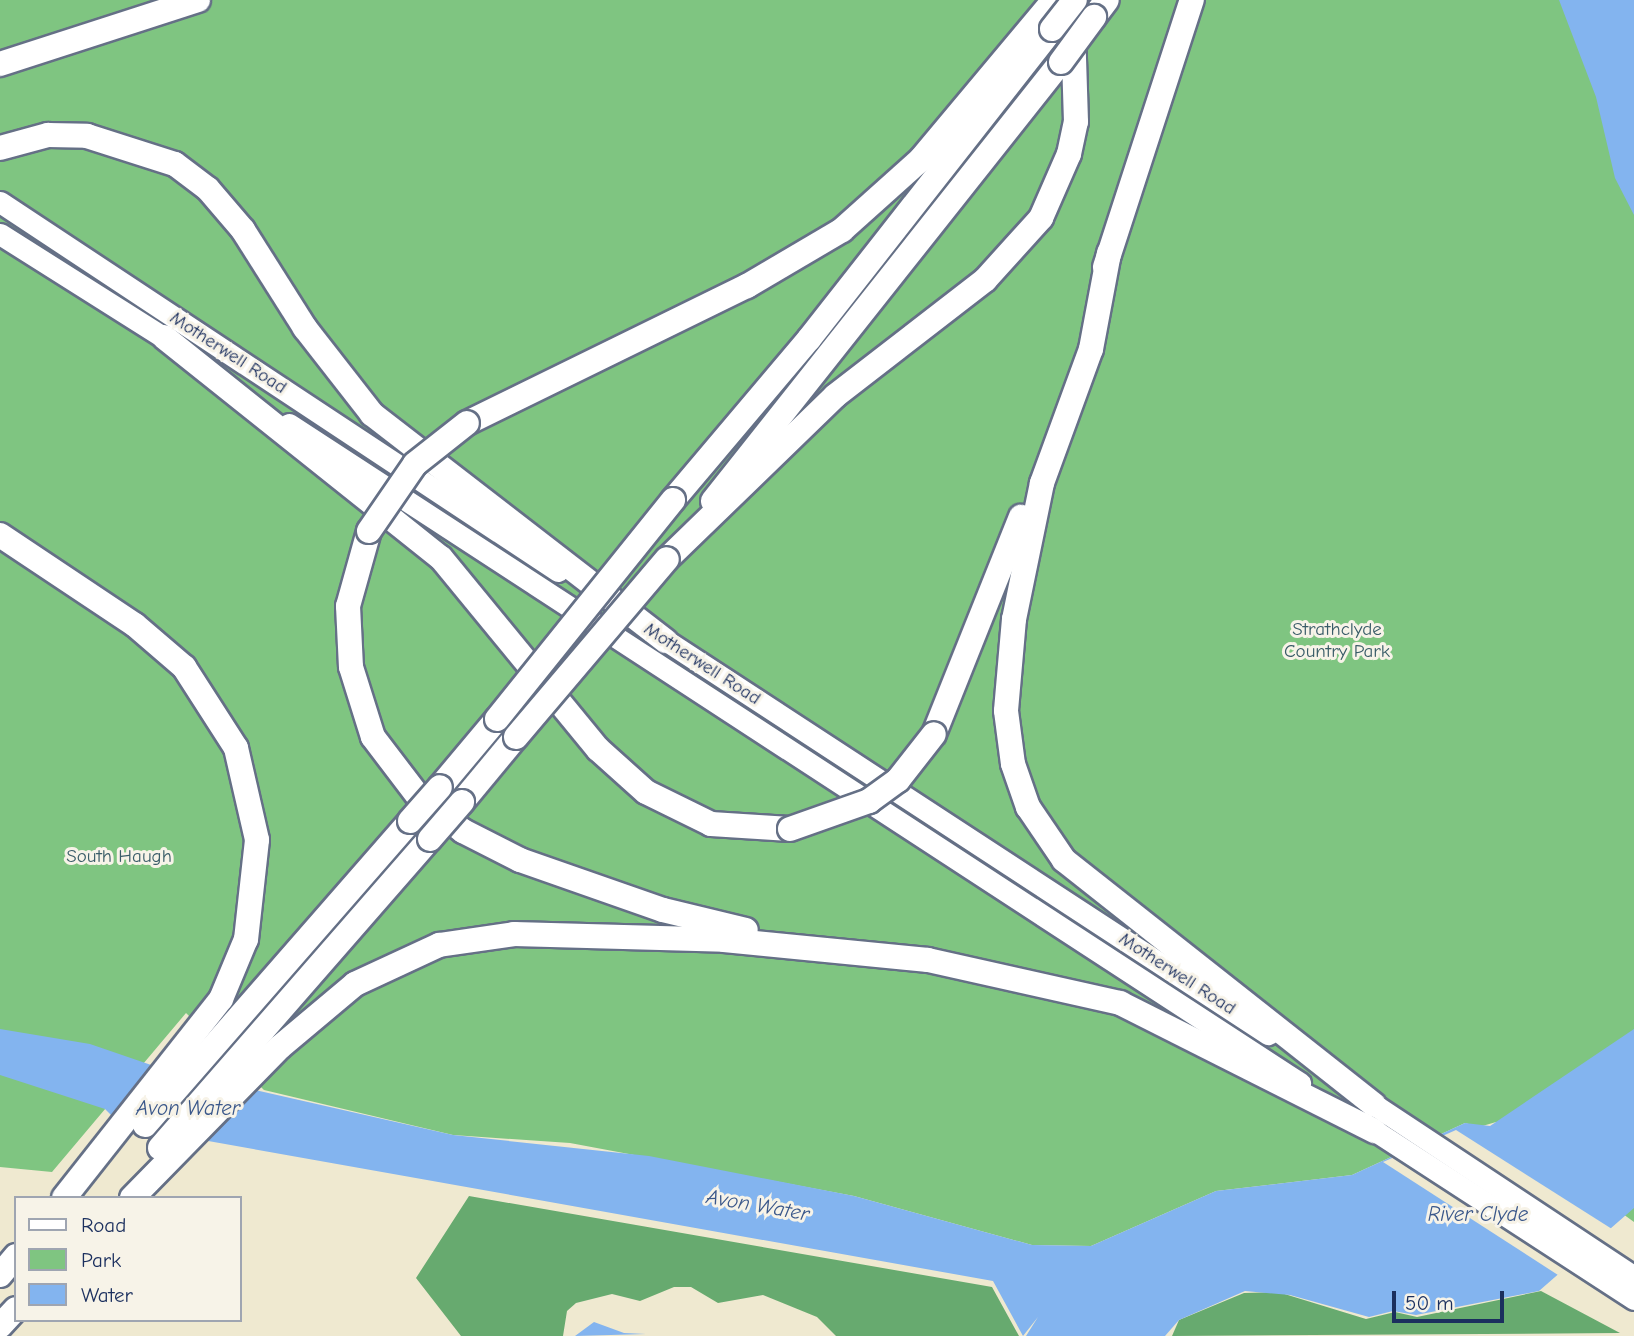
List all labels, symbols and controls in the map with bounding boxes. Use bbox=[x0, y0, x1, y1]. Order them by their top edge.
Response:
street label: Motherwell Road bbox=[165, 307, 291, 399]
street label: Motherwell Road bbox=[639, 618, 765, 710]
park label: Strathclyde Country Park bbox=[1284, 619, 1390, 663]
park label: South Haugh bbox=[66, 846, 172, 868]
street label: Motherwell Road bbox=[1114, 928, 1240, 1020]
water label: Avon Water bbox=[136, 1095, 240, 1121]
water label: Avon Water bbox=[705, 1184, 811, 1226]
legend bbox=[14, 1196, 242, 1322]
water label: River Clyde bbox=[1428, 1201, 1528, 1227]
text: Road bbox=[81, 1213, 126, 1237]
text: Park bbox=[81, 1248, 121, 1272]
scale bar bbox=[1396, 1276, 1508, 1320]
text: Water bbox=[81, 1283, 133, 1307]
text: 50 m bbox=[1405, 1291, 1454, 1315]

